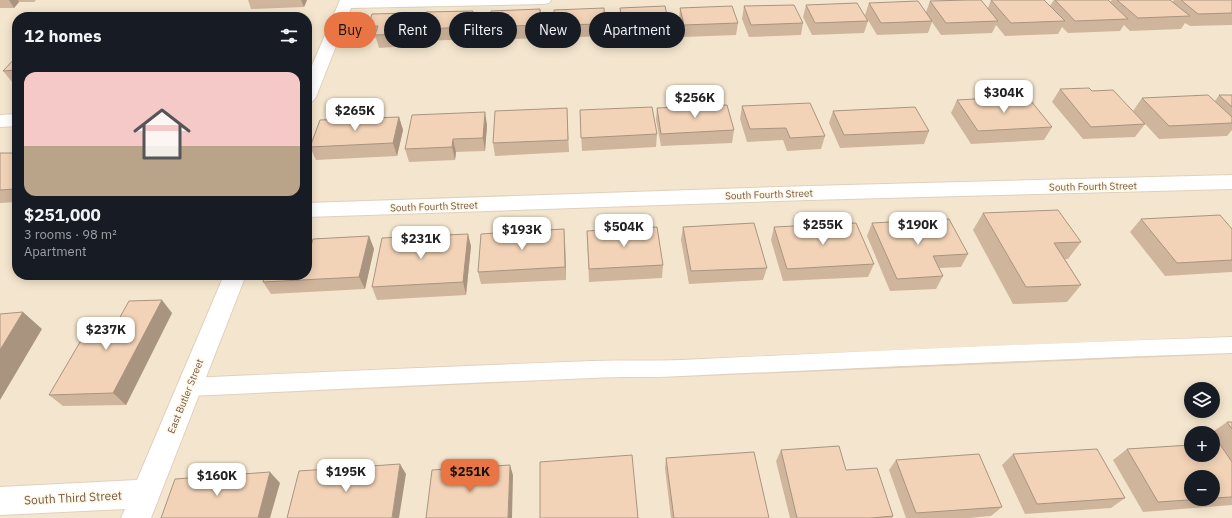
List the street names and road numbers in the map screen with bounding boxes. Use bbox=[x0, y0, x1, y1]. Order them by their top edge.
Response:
street label: South Fourth Street bbox=[1049, 179, 1138, 194]
street label: South Fourth Street bbox=[725, 186, 814, 203]
street label: South Fourth Street bbox=[390, 198, 479, 215]
street label: East Butler Street bbox=[165, 357, 207, 435]
street label: South Third Street bbox=[24, 487, 122, 508]

